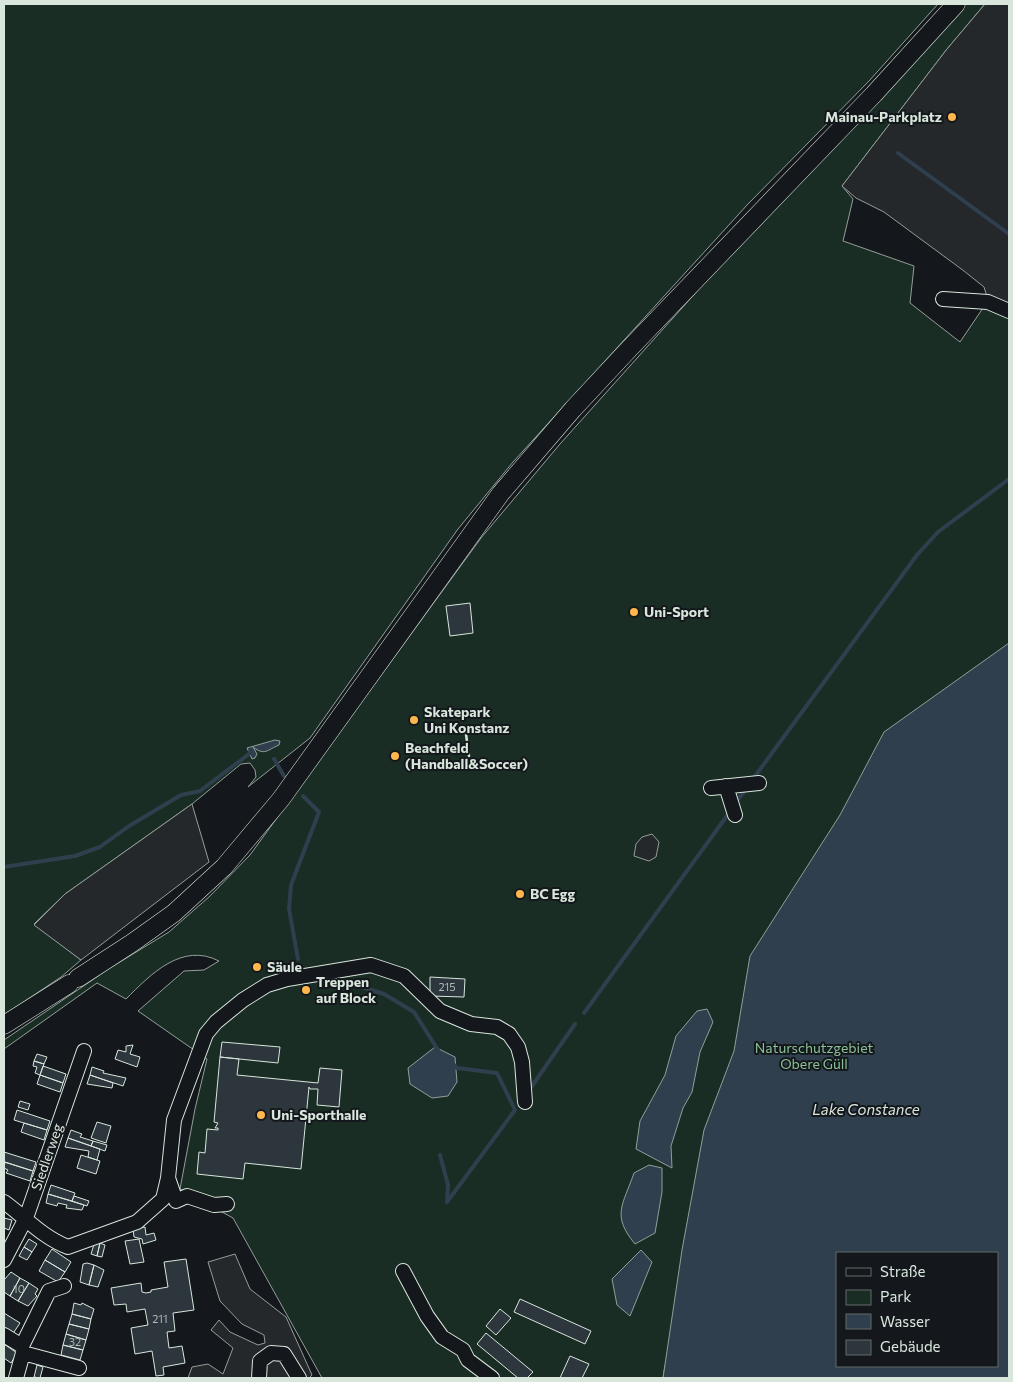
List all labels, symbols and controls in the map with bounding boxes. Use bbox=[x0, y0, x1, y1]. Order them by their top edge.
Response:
place label: Mainau-Parkplatz bbox=[825, 108, 942, 125]
marker: Mainau-Parkplatz bbox=[946, 111, 958, 123]
place label: Uni-Sport bbox=[644, 603, 709, 620]
marker: Uni-Sport bbox=[628, 606, 640, 618]
place label: Skatepark Uni Konstanz bbox=[424, 703, 510, 736]
marker: Skatepark Uni Konstanz bbox=[408, 714, 420, 726]
place label: Beachfeld (Handball&Soccer) bbox=[405, 739, 528, 772]
marker: Beachfeld (Handball&Soccer) bbox=[389, 750, 401, 762]
place label: BC Egg bbox=[530, 885, 576, 902]
marker: BC Egg bbox=[514, 888, 526, 900]
place label: Säule bbox=[267, 958, 302, 975]
marker: Säule bbox=[251, 961, 263, 973]
place label: Treppen auf Block bbox=[316, 973, 376, 1006]
house number: 215 bbox=[438, 980, 456, 993]
marker: Treppen auf Block bbox=[300, 984, 312, 996]
park label: Naturschutzgebiet Obere Güll bbox=[755, 1039, 873, 1072]
water label: Lake Constance bbox=[812, 1100, 920, 1118]
place label: Uni-Sporthalle bbox=[271, 1106, 366, 1123]
marker: Uni-Sporthalle bbox=[255, 1109, 267, 1121]
street label: Siedlerweg bbox=[27, 1121, 66, 1193]
legend bbox=[836, 1252, 998, 1367]
text: Straße bbox=[880, 1262, 926, 1280]
house number: 10 bbox=[13, 1282, 25, 1295]
text: Park bbox=[880, 1287, 911, 1305]
house number: 211 bbox=[152, 1312, 168, 1325]
text: Wasser bbox=[880, 1312, 930, 1330]
house number: 32 bbox=[69, 1335, 81, 1348]
text: Gebäude bbox=[880, 1337, 941, 1355]

